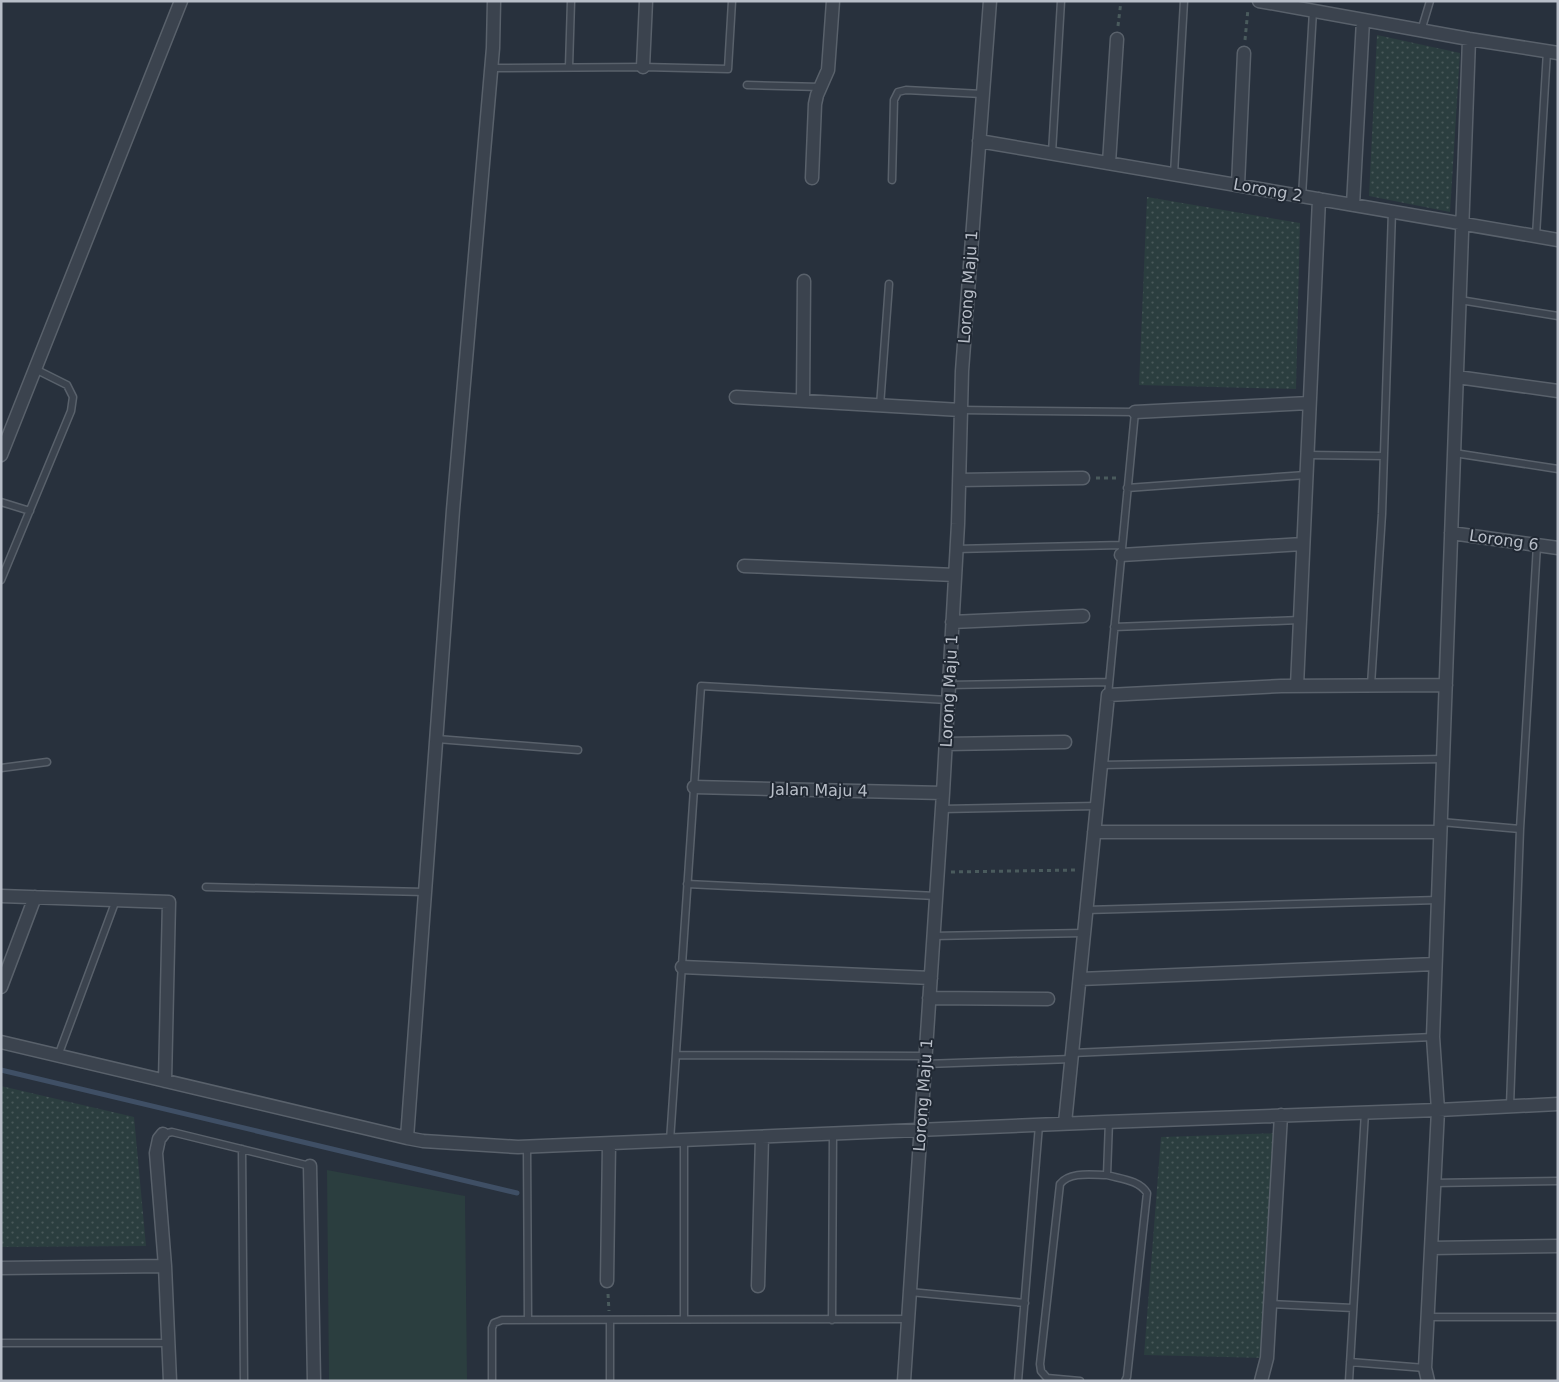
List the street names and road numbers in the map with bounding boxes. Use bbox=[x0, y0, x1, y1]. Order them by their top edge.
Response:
street label: Lorong 2 bbox=[1232, 175, 1304, 205]
street label: Lorong Maju 1 bbox=[955, 230, 981, 344]
street label: Lorong 6 bbox=[1468, 526, 1540, 554]
street label: Lorong Maju 1 bbox=[937, 634, 961, 748]
street label: Jalan Maju 4 bbox=[769, 780, 868, 800]
street label: Lorong Maju 1 bbox=[910, 1038, 936, 1152]

